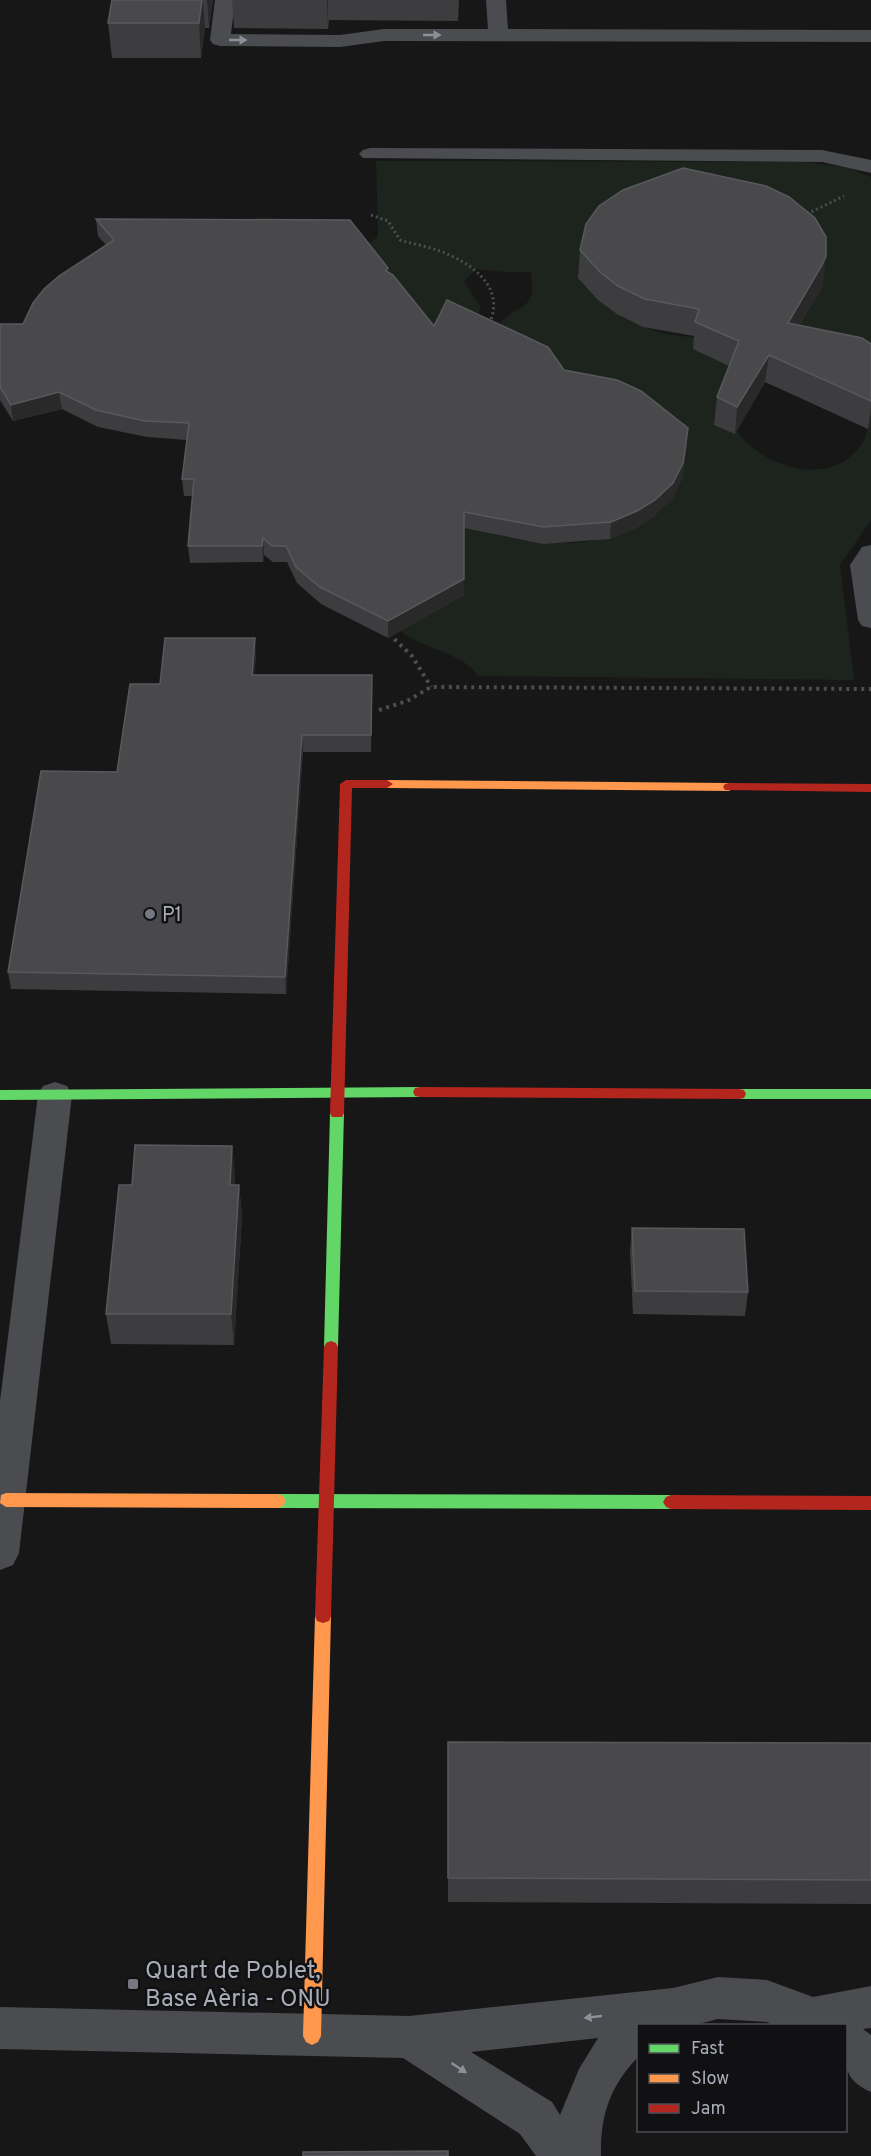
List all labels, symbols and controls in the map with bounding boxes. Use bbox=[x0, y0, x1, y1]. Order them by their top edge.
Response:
one-way arrow bbox=[423, 30, 442, 40]
one-way arrow bbox=[228, 36, 247, 45]
place label: P1 bbox=[162, 903, 182, 929]
marker: P1 bbox=[143, 907, 157, 921]
place label: Quart de Poblet, Base Aèria - ONU bbox=[145, 1957, 331, 2015]
marker: Quart de Poblet, Base Aèria - ONU bbox=[126, 1977, 140, 1991]
one-way arrow bbox=[584, 2012, 603, 2022]
legend bbox=[637, 2024, 847, 2132]
text: Fast bbox=[691, 2038, 724, 2061]
one-way arrow bbox=[450, 2063, 467, 2074]
text: Slow bbox=[691, 2068, 729, 2091]
text: Jam bbox=[691, 2098, 726, 2121]

